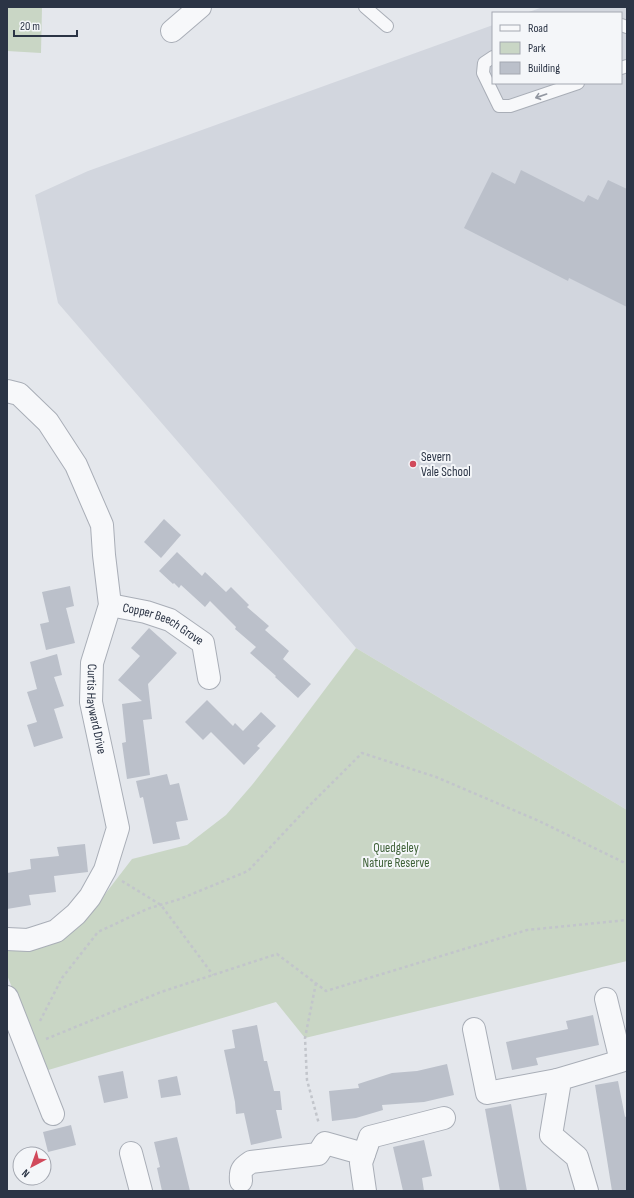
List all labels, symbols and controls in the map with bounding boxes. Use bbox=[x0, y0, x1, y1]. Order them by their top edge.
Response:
scale bar bbox=[14, 12, 77, 38]
legend bbox=[492, 12, 622, 84]
text: 20 m bbox=[20, 19, 40, 34]
text: Road bbox=[528, 21, 548, 36]
text: Park bbox=[528, 41, 546, 56]
text: Building bbox=[528, 61, 560, 76]
one-way arrow bbox=[535, 92, 547, 100]
place label: Severn Vale School bbox=[421, 449, 471, 480]
marker: Severn Vale School bbox=[408, 459, 418, 469]
street label: Copper Beech Grove bbox=[121, 600, 207, 649]
street label: Curtis Hayward Drive bbox=[83, 664, 110, 756]
park label: Quedgeley Nature Reserve bbox=[363, 840, 429, 871]
north arrow bbox=[12, 1146, 52, 1186]
text: N bbox=[19, 1166, 32, 1180]

